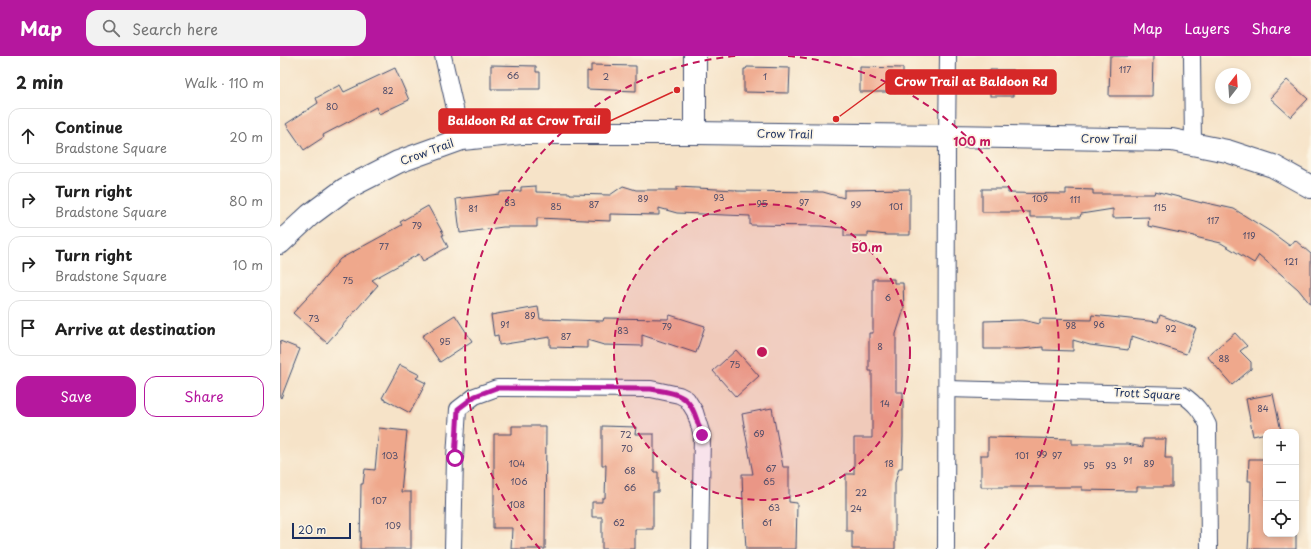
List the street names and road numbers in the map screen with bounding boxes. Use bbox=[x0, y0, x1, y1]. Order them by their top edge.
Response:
street label: Crow Trail bbox=[757, 125, 813, 142]
street label: Crow Trail bbox=[1081, 130, 1137, 147]
street label: Crow Trail bbox=[398, 134, 456, 169]
street label: Trott Square bbox=[1113, 383, 1181, 404]

